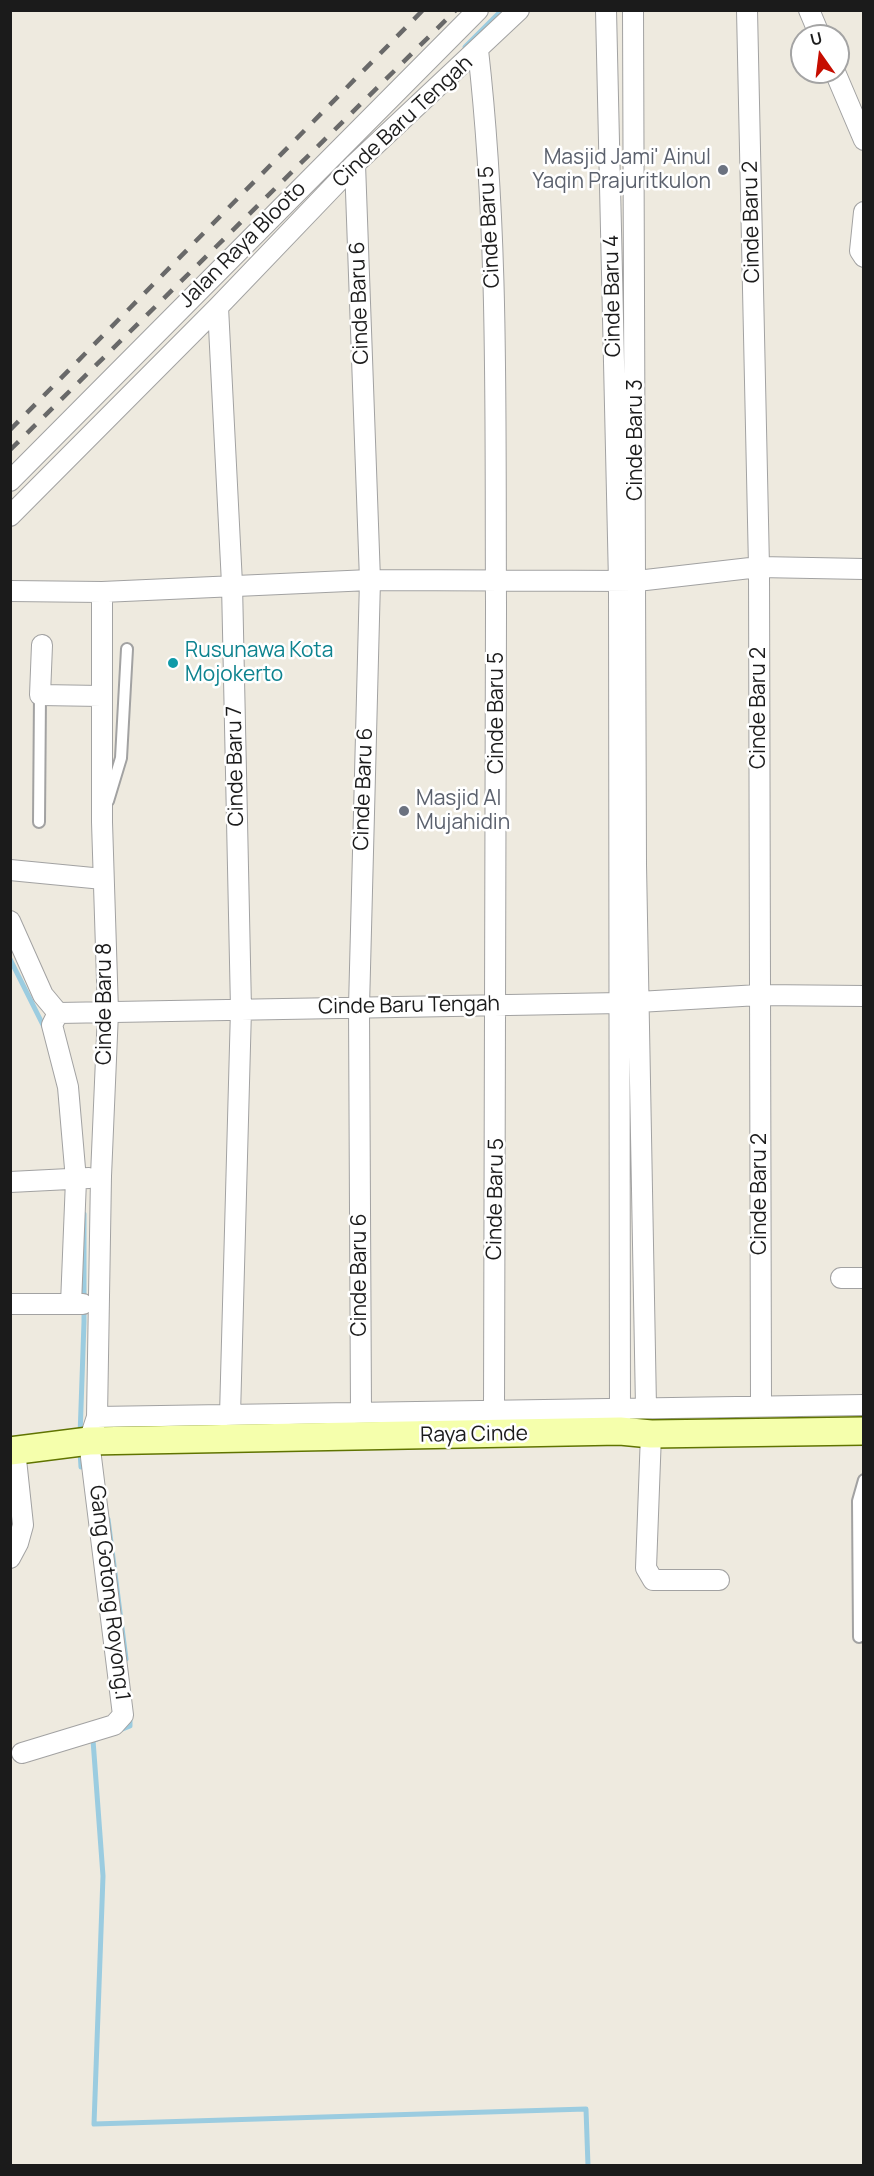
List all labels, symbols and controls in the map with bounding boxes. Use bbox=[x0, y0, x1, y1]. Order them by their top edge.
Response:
north arrow bbox=[790, 24, 850, 84]
text: U bbox=[808, 26, 824, 51]
street label: Cinde Baru Tengah bbox=[328, 51, 478, 193]
place label: Masjid Jami' Ainul Yaqin Prajuritkulon bbox=[533, 145, 711, 195]
street label: Cinde Baru 2 bbox=[738, 161, 766, 283]
marker: Masjid Jami' Ainul Yaqin Prajuritkulon bbox=[716, 163, 730, 177]
street label: Cinde Baru 5 bbox=[474, 165, 506, 289]
street label: Jalan Raya Blooto bbox=[175, 177, 311, 313]
street label: Cinde Baru 4 bbox=[599, 235, 627, 357]
street label: Cinde Baru 6 bbox=[345, 241, 375, 365]
street label: Cinde Baru 3 bbox=[623, 379, 649, 501]
place label: Rusunawa Kota Mojokerto bbox=[185, 638, 333, 688]
street label: Cinde Baru 2 bbox=[746, 647, 772, 769]
street label: Cinde Baru 5 bbox=[484, 652, 510, 774]
marker: Rusunawa Kota Mojokerto bbox=[166, 656, 180, 670]
street label: Cinde Baru 7 bbox=[222, 706, 250, 826]
street label: Cinde Baru 6 bbox=[349, 727, 379, 851]
place label: Masjid Al Mujahidin bbox=[416, 786, 510, 836]
marker: Masjid Al Mujahidin bbox=[397, 804, 411, 818]
street label: Cinde Baru 8 bbox=[92, 943, 118, 1065]
street label: Cinde Baru Tengah bbox=[318, 992, 500, 1020]
street label: Cinde Baru 2 bbox=[747, 1133, 773, 1255]
street label: Cinde Baru 5 bbox=[482, 1138, 510, 1260]
street label: Cinde Baru 6 bbox=[347, 1213, 373, 1337]
street label: Raya Cinde bbox=[420, 1421, 528, 1449]
street label: Gang Gotong Royong.1 bbox=[83, 1484, 135, 1702]

